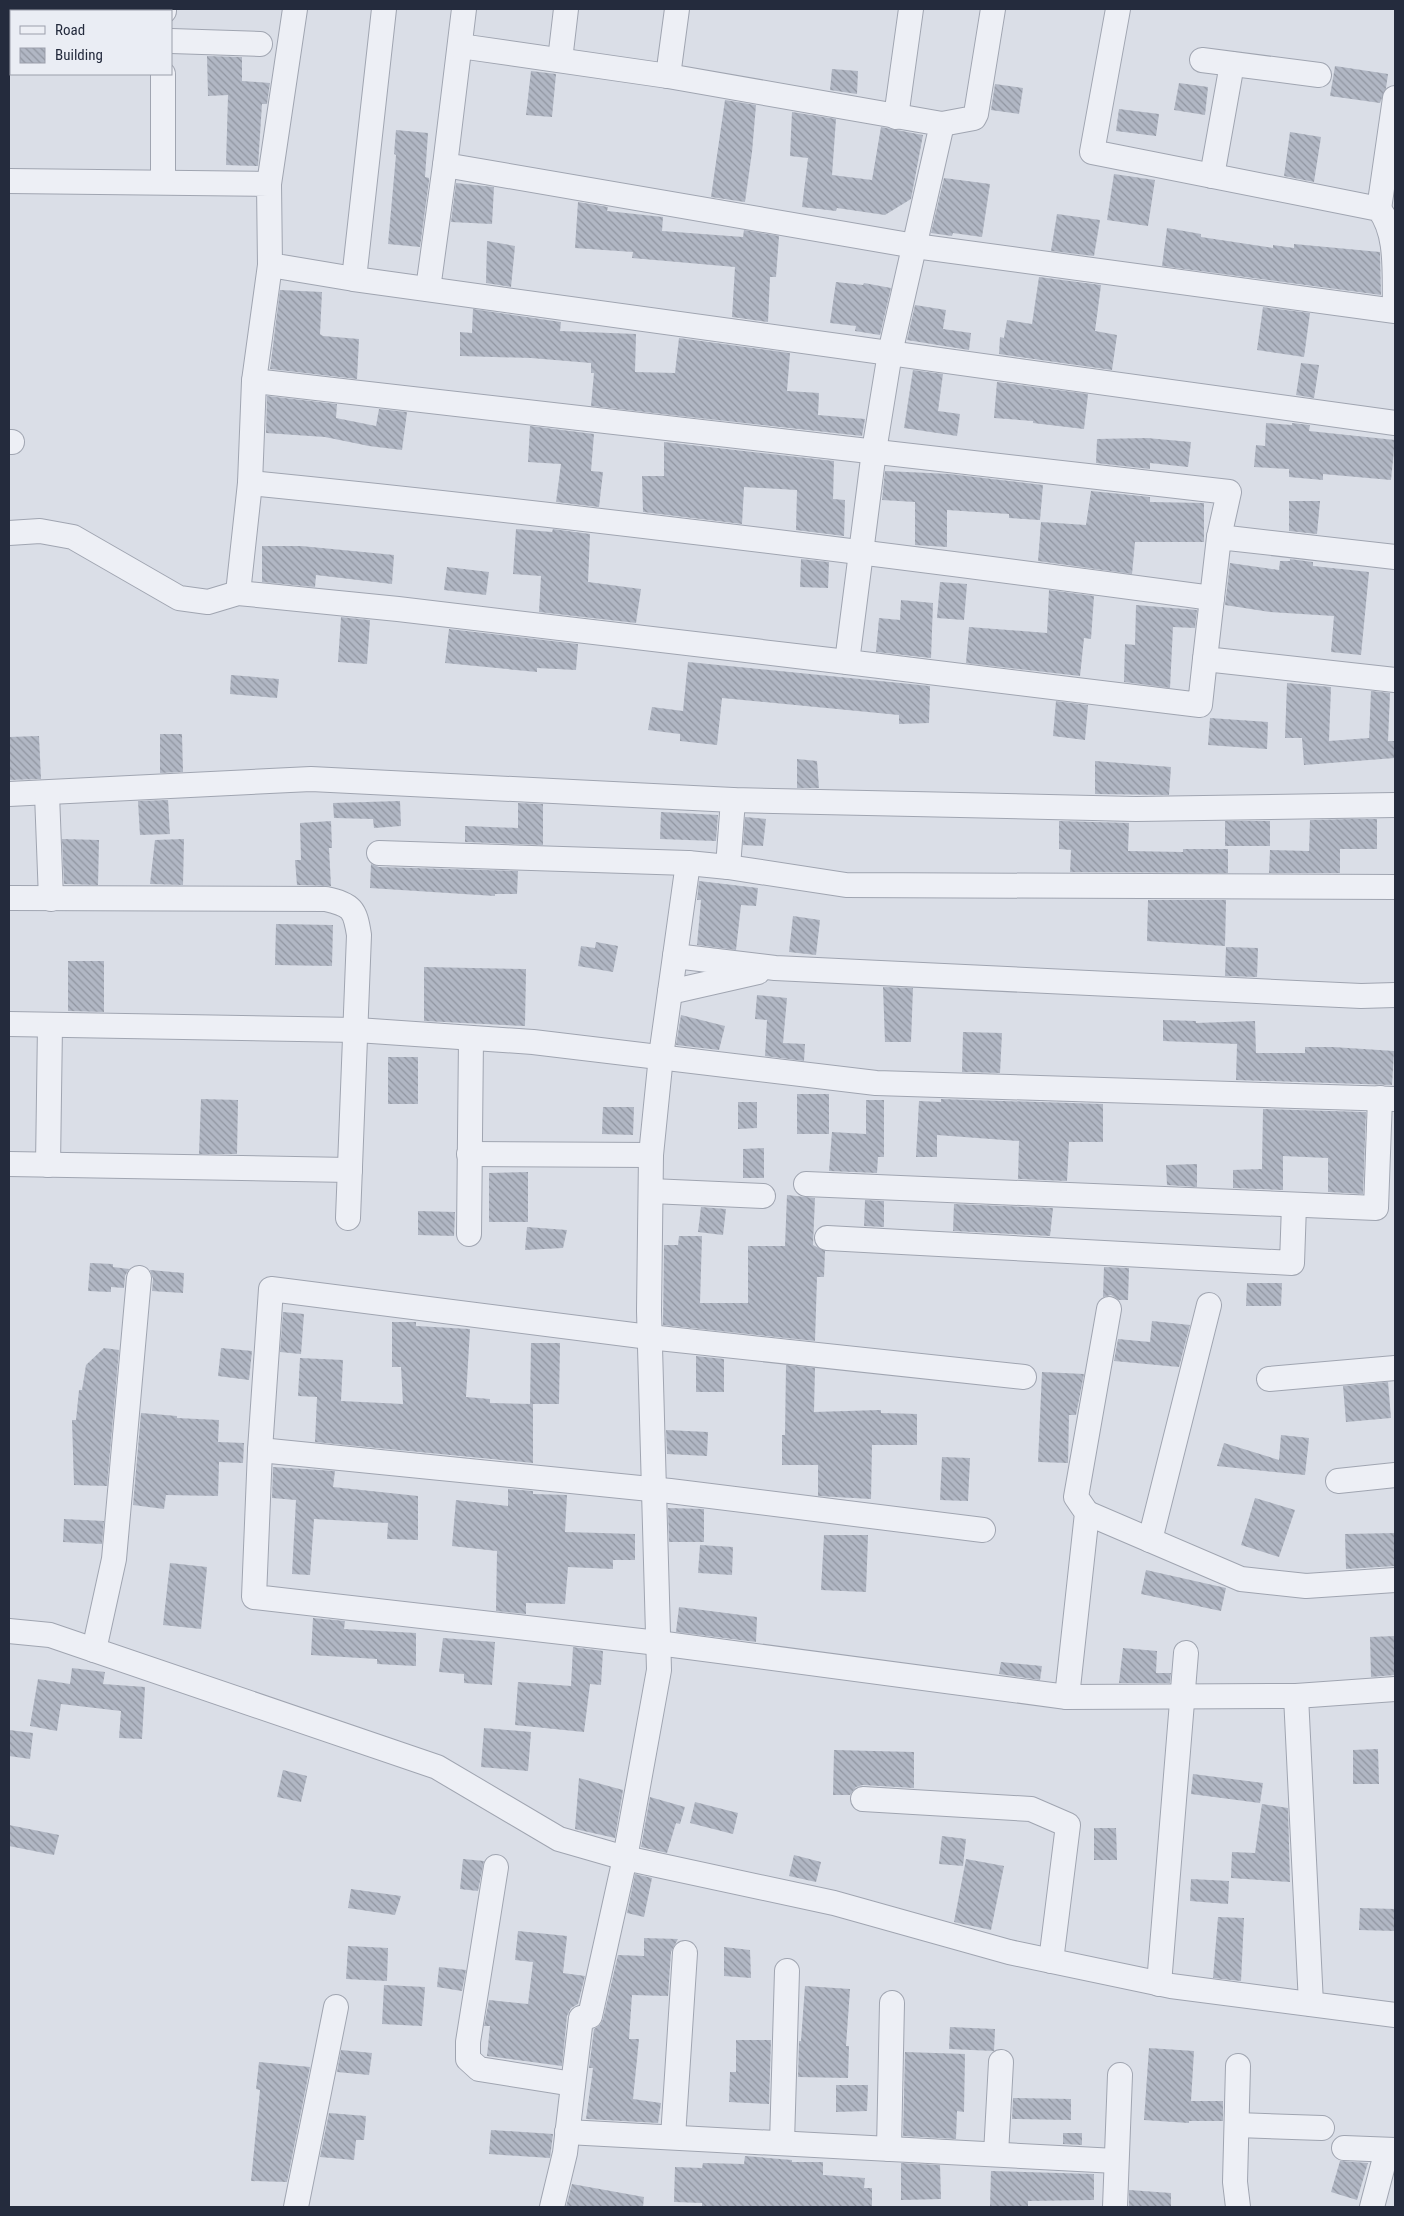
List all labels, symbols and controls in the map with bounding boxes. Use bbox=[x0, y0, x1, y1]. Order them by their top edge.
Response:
legend bbox=[10, 10, 172, 75]
text: Road bbox=[55, 21, 85, 39]
text: Building bbox=[55, 46, 103, 64]

